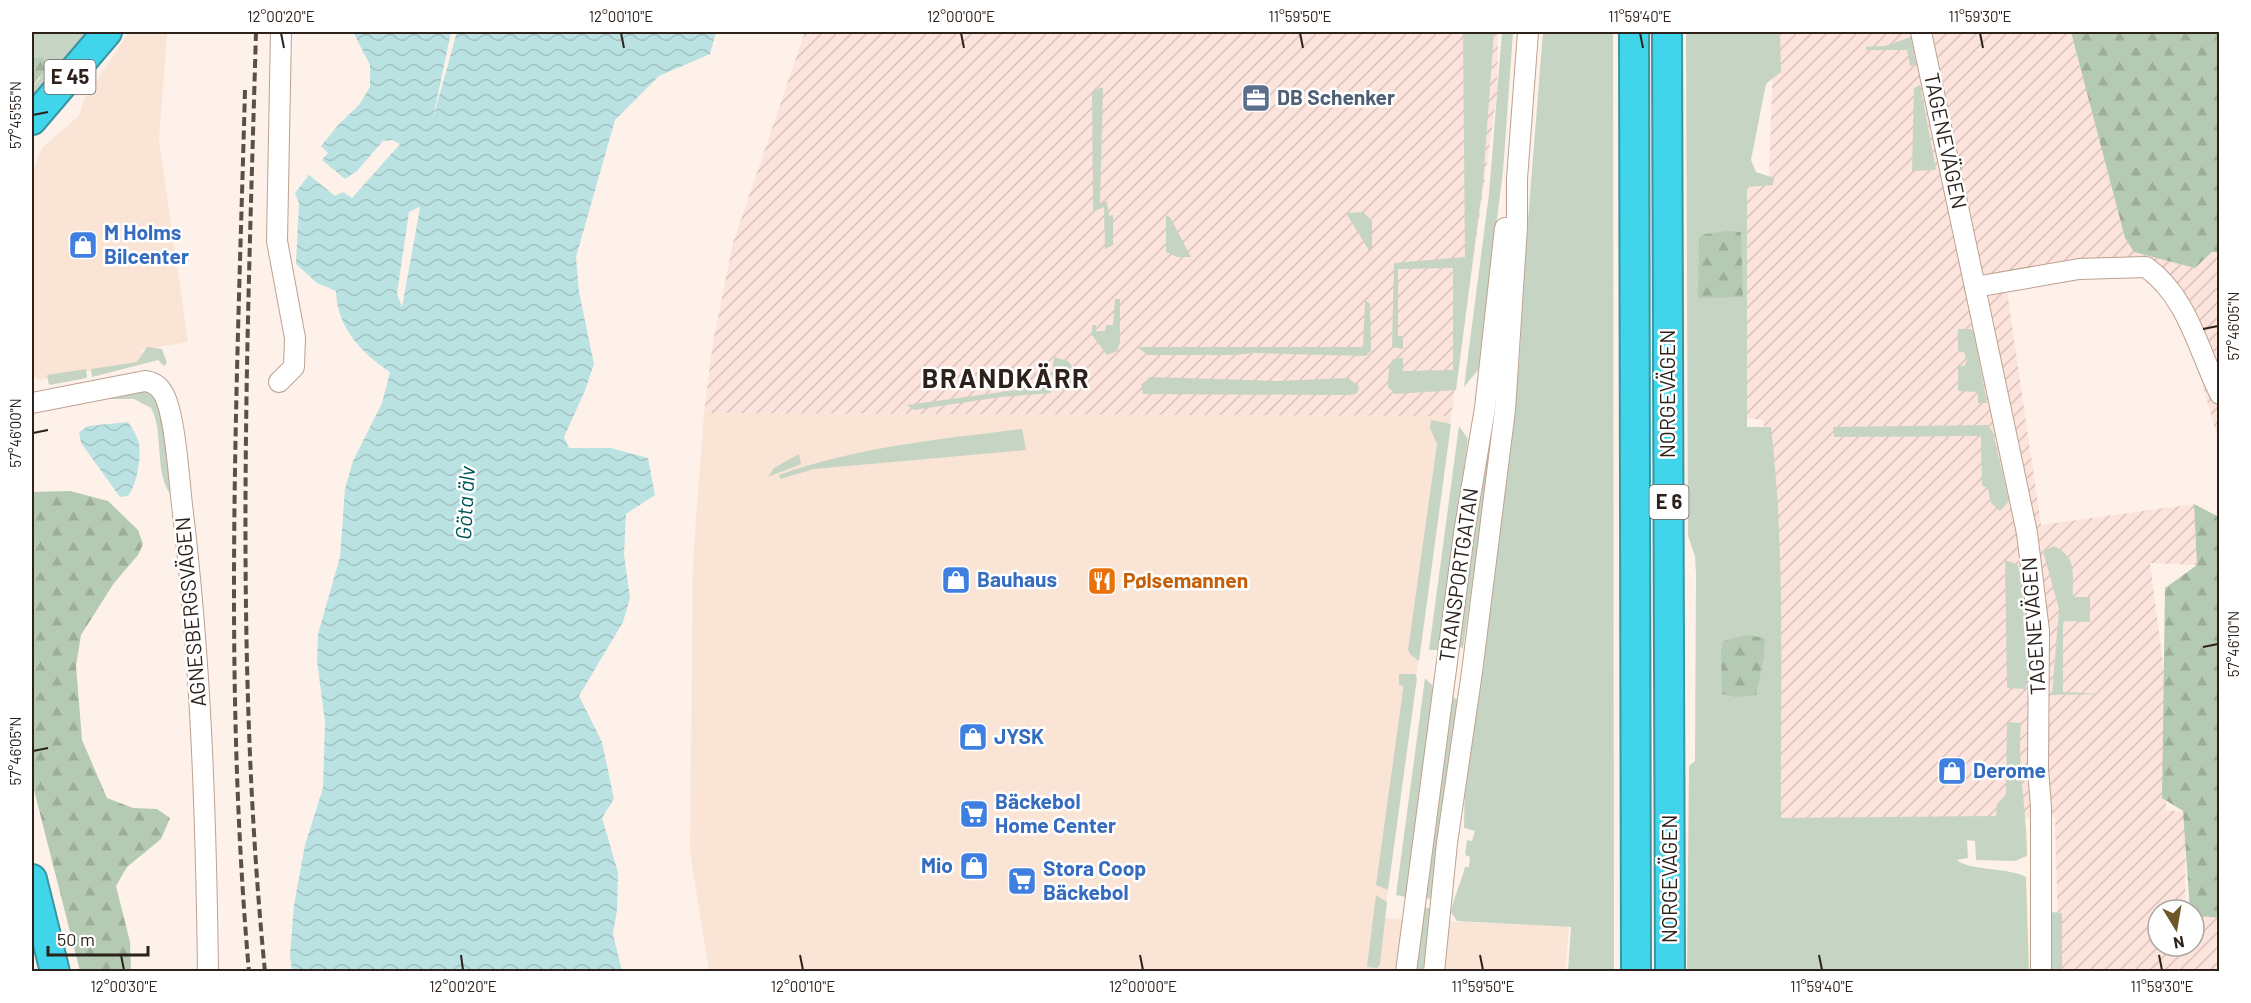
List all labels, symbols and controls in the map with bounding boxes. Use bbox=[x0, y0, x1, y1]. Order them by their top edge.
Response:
text: 12°00'20"E bbox=[247, 7, 315, 25]
text: 12°00'10"E bbox=[589, 7, 653, 25]
text: 12°00'00"E bbox=[927, 7, 995, 25]
text: 11°59'50"E bbox=[1269, 7, 1331, 25]
text: 11°59'40"E bbox=[1608, 7, 1672, 25]
text: 11°59'30"E bbox=[1949, 7, 2012, 25]
road number: E 45 bbox=[44, 60, 96, 94]
street label: TAGENEVÄGEN bbox=[1920, 70, 1973, 211]
text: 57°45'55"N bbox=[6, 81, 24, 149]
office icon: DB Schenker bbox=[1240, 82, 1272, 114]
place label: DB Schenker bbox=[1277, 84, 1395, 109]
place label: M Holms Bilcenter bbox=[104, 219, 189, 268]
shop icon: M Holms Bilcenter bbox=[67, 229, 99, 261]
text: 57°46'05"N bbox=[2224, 292, 2242, 360]
street label: NORGEVÄGEN bbox=[1654, 330, 1679, 458]
district label: BRANDKÄRR bbox=[922, 361, 1090, 393]
text: 57°46'00"N bbox=[6, 398, 24, 468]
water label: Göta älv bbox=[449, 465, 479, 541]
road number: E 6 bbox=[1650, 485, 1688, 519]
street label: TRANSPORTGATAN bbox=[1433, 486, 1482, 664]
street label: AGNESBERGSVÄGEN bbox=[169, 516, 210, 708]
street label: TAGENEVÄGEN bbox=[2015, 556, 2050, 696]
shop icon: Bauhaus bbox=[940, 564, 972, 596]
restaurant icon: Pølsemannen bbox=[1086, 565, 1118, 597]
place label: Bauhaus bbox=[977, 566, 1057, 591]
place label: Pølsemannen bbox=[1123, 567, 1248, 592]
text: 57°46'10"N bbox=[2224, 611, 2242, 677]
text: 57°46'05"N bbox=[6, 717, 24, 785]
shop icon: JYSK bbox=[957, 721, 989, 753]
place label: JYSK bbox=[994, 723, 1044, 748]
shop icon: Derome bbox=[1936, 755, 1968, 787]
place label: Derome bbox=[1973, 757, 2046, 782]
place label: Bäckebol Home Center bbox=[995, 788, 1116, 837]
supermarket icon: Bäckebol Home Center bbox=[958, 798, 990, 830]
street label: NORGEVÄGEN bbox=[1656, 815, 1681, 943]
shop icon: Mio bbox=[958, 850, 990, 882]
place label: Mio bbox=[921, 852, 953, 877]
place label: Stora Coop Bäckebol bbox=[1043, 855, 1146, 904]
supermarket icon: Stora Coop Bäckebol bbox=[1006, 865, 1038, 897]
north arrow bbox=[2146, 898, 2206, 958]
scale bar bbox=[48, 919, 148, 957]
text: 50 m bbox=[57, 928, 95, 950]
text: N bbox=[2172, 933, 2186, 954]
text: 12°00'30"E bbox=[90, 977, 158, 995]
text: 12°00'20"E bbox=[429, 977, 497, 995]
text: 12°00'10"E bbox=[771, 977, 835, 995]
text: 12°00'00"E bbox=[1109, 977, 1177, 995]
text: 11°59'50"E bbox=[1452, 977, 1514, 995]
text: 11°59'40"E bbox=[1790, 977, 1854, 995]
text: 11°59'30"E bbox=[2131, 977, 2194, 995]

